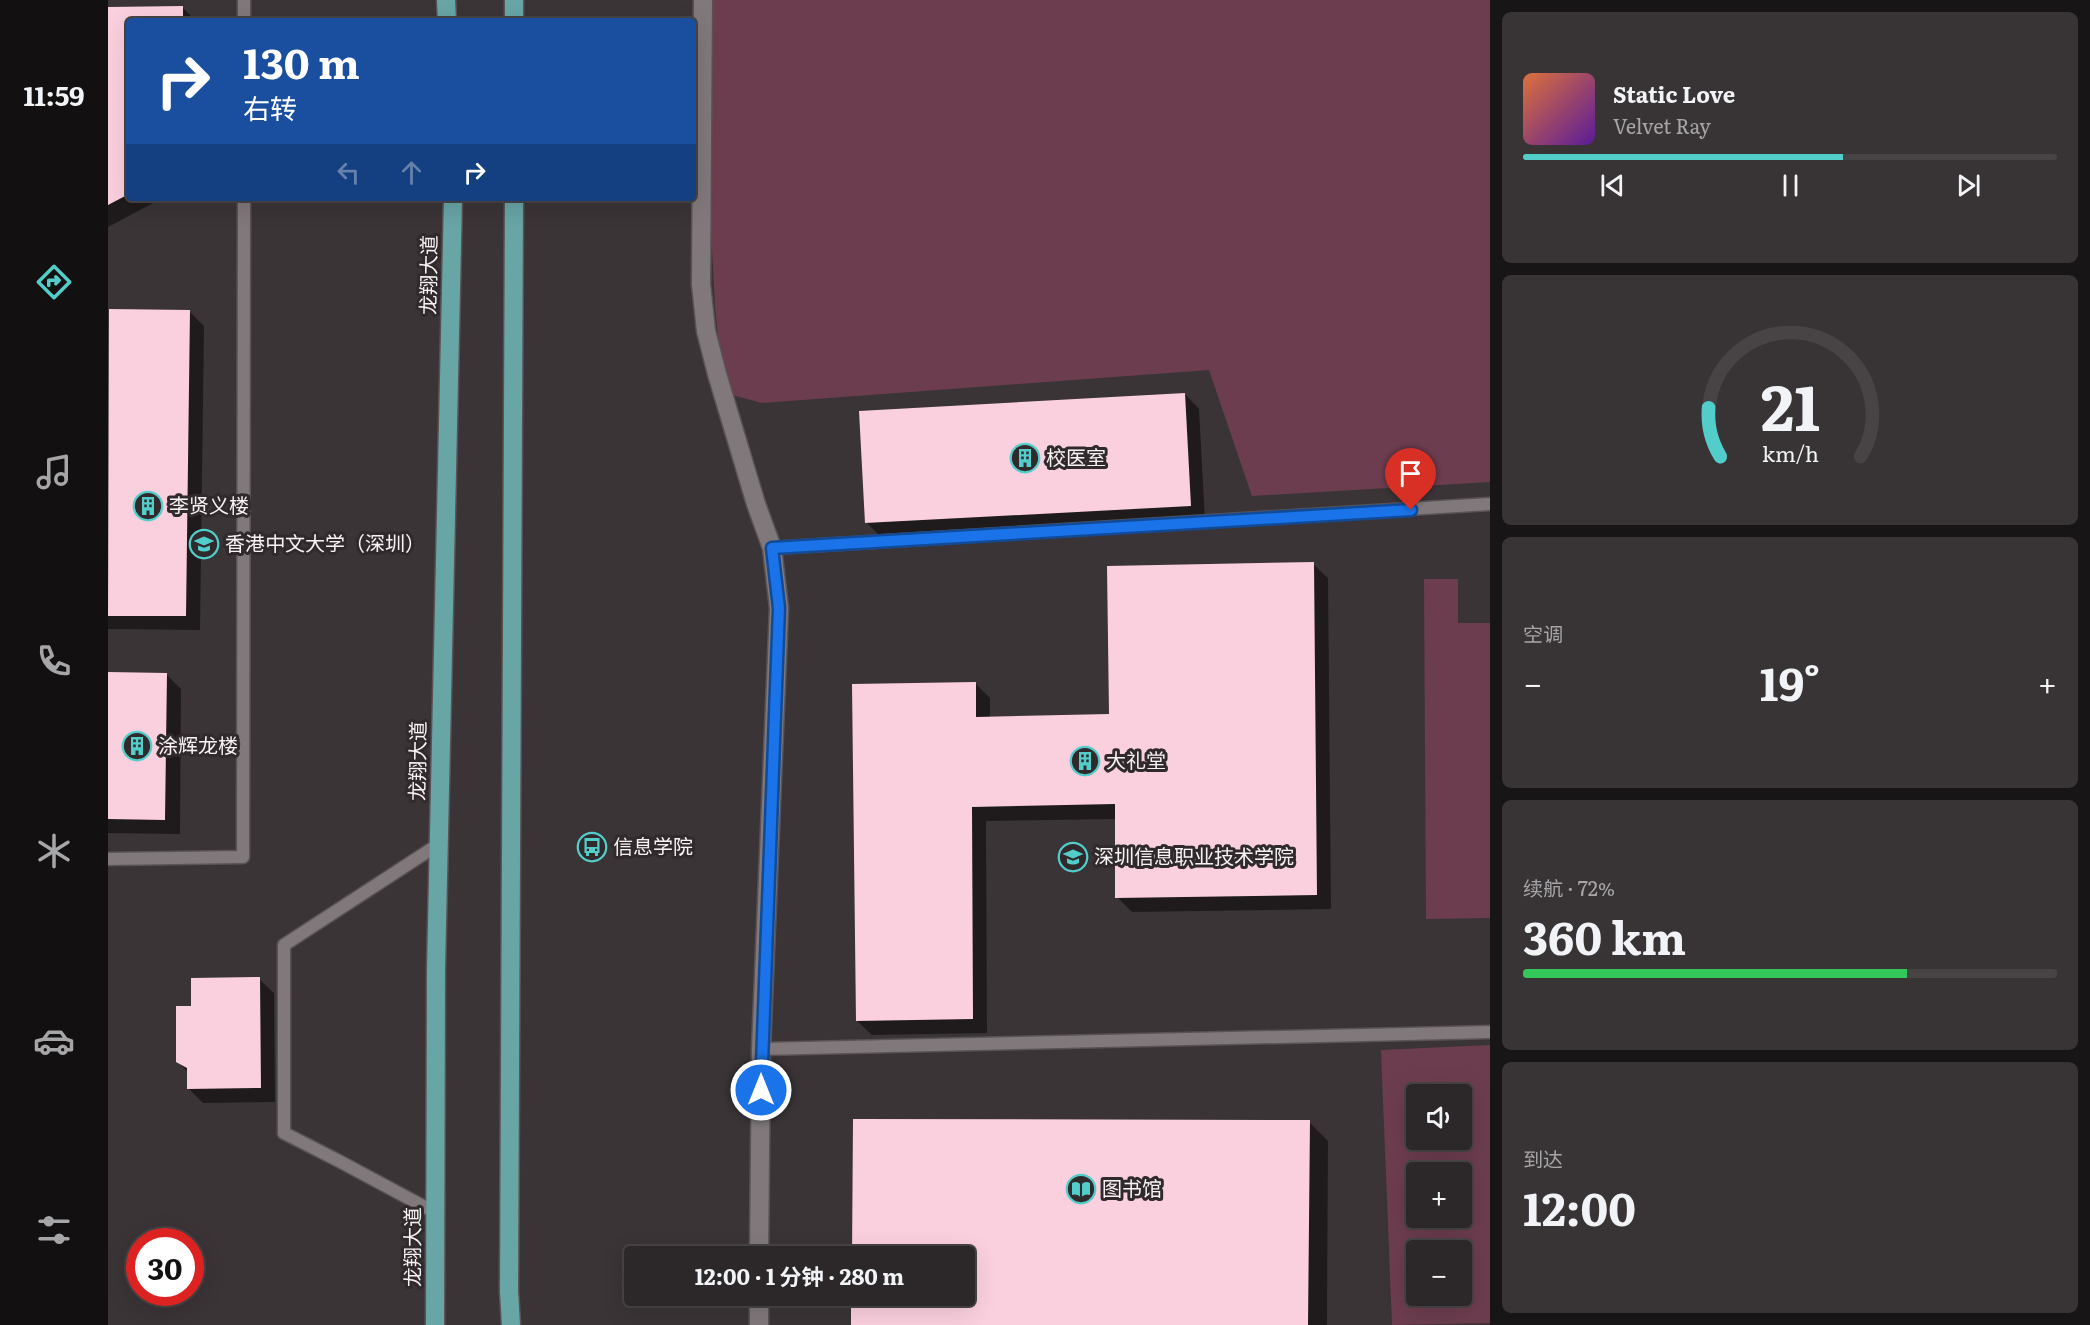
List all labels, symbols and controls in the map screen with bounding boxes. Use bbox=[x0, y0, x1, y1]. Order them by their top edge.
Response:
text: 130 m bbox=[243, 30, 360, 92]
icon: right bbox=[144, 42, 222, 120]
text: 11:59 bbox=[23, 74, 85, 114]
text: Static Love bbox=[1613, 77, 1735, 110]
text: 右转 bbox=[243, 87, 297, 127]
text: Velvet Ray bbox=[1613, 110, 1711, 140]
icon: left bbox=[332, 156, 365, 189]
icon: ahead bbox=[395, 156, 428, 189]
icon: right bbox=[458, 156, 491, 189]
icon: previous bbox=[1596, 169, 1629, 202]
icon: pause bbox=[1774, 169, 1807, 202]
icon: next bbox=[1952, 169, 1985, 202]
street label: 龙翔大道 bbox=[411, 235, 443, 315]
icon: directions bbox=[33, 261, 75, 303]
text: 21 bbox=[1760, 358, 1820, 450]
text: km/h bbox=[1761, 437, 1819, 469]
place label: 校医室 bbox=[1046, 441, 1106, 471]
building icon: 校医室 bbox=[1009, 442, 1041, 474]
pin bbox=[1385, 448, 1436, 510]
icon: music bbox=[33, 451, 75, 493]
icon: arrive bbox=[1394, 457, 1427, 490]
place label: 李贤义楼 bbox=[169, 489, 249, 519]
building icon: 李贤义楼 bbox=[132, 490, 164, 522]
place label: 香港中文大学（深圳） bbox=[225, 527, 425, 557]
school or university icon: 香港中文大学（深圳） bbox=[188, 528, 220, 560]
text: 空调 bbox=[1523, 618, 1563, 648]
icon: phone bbox=[33, 640, 75, 682]
text: 19° bbox=[1760, 648, 1820, 715]
text: − bbox=[1523, 657, 1542, 706]
text: + bbox=[2038, 657, 2057, 706]
street label: 龙翔大道 bbox=[400, 721, 432, 801]
place label: 涂辉龙楼 bbox=[158, 729, 238, 759]
building icon: 涂辉龙楼 bbox=[121, 730, 153, 762]
place label: 大礼堂 bbox=[1106, 744, 1166, 774]
building icon: 大礼堂 bbox=[1069, 745, 1101, 777]
icon: climate bbox=[33, 830, 75, 872]
place label: 信息学院 bbox=[613, 830, 693, 860]
bus stop icon: 信息学院 bbox=[576, 831, 608, 863]
place label: 深圳信息职业技术学院 bbox=[1094, 840, 1294, 870]
school or university icon: 深圳信息职业技术学院 bbox=[1057, 841, 1089, 873]
text: 续航 · 72% bbox=[1523, 872, 1615, 902]
text: 360 km bbox=[1523, 902, 1686, 969]
icon: car bbox=[33, 1020, 75, 1062]
position arrow bbox=[729, 1058, 793, 1122]
map controls bbox=[1406, 1084, 1472, 1306]
button: sound bbox=[1406, 1084, 1472, 1150]
text: 到达 bbox=[1523, 1143, 1563, 1173]
button: + bbox=[1406, 1162, 1472, 1228]
place label: 图书馆 bbox=[1102, 1172, 1162, 1202]
library icon: 图书馆 bbox=[1065, 1173, 1097, 1205]
text: 12:00 bbox=[1523, 1173, 1636, 1240]
street label: 龙翔大道 bbox=[396, 1207, 426, 1287]
icon: filters bbox=[33, 1209, 75, 1251]
speed limit sign: 30 bbox=[126, 1228, 204, 1306]
button: − bbox=[1406, 1240, 1472, 1306]
text: 12:00 · 1 分钟 · 280 m bbox=[695, 1259, 904, 1292]

